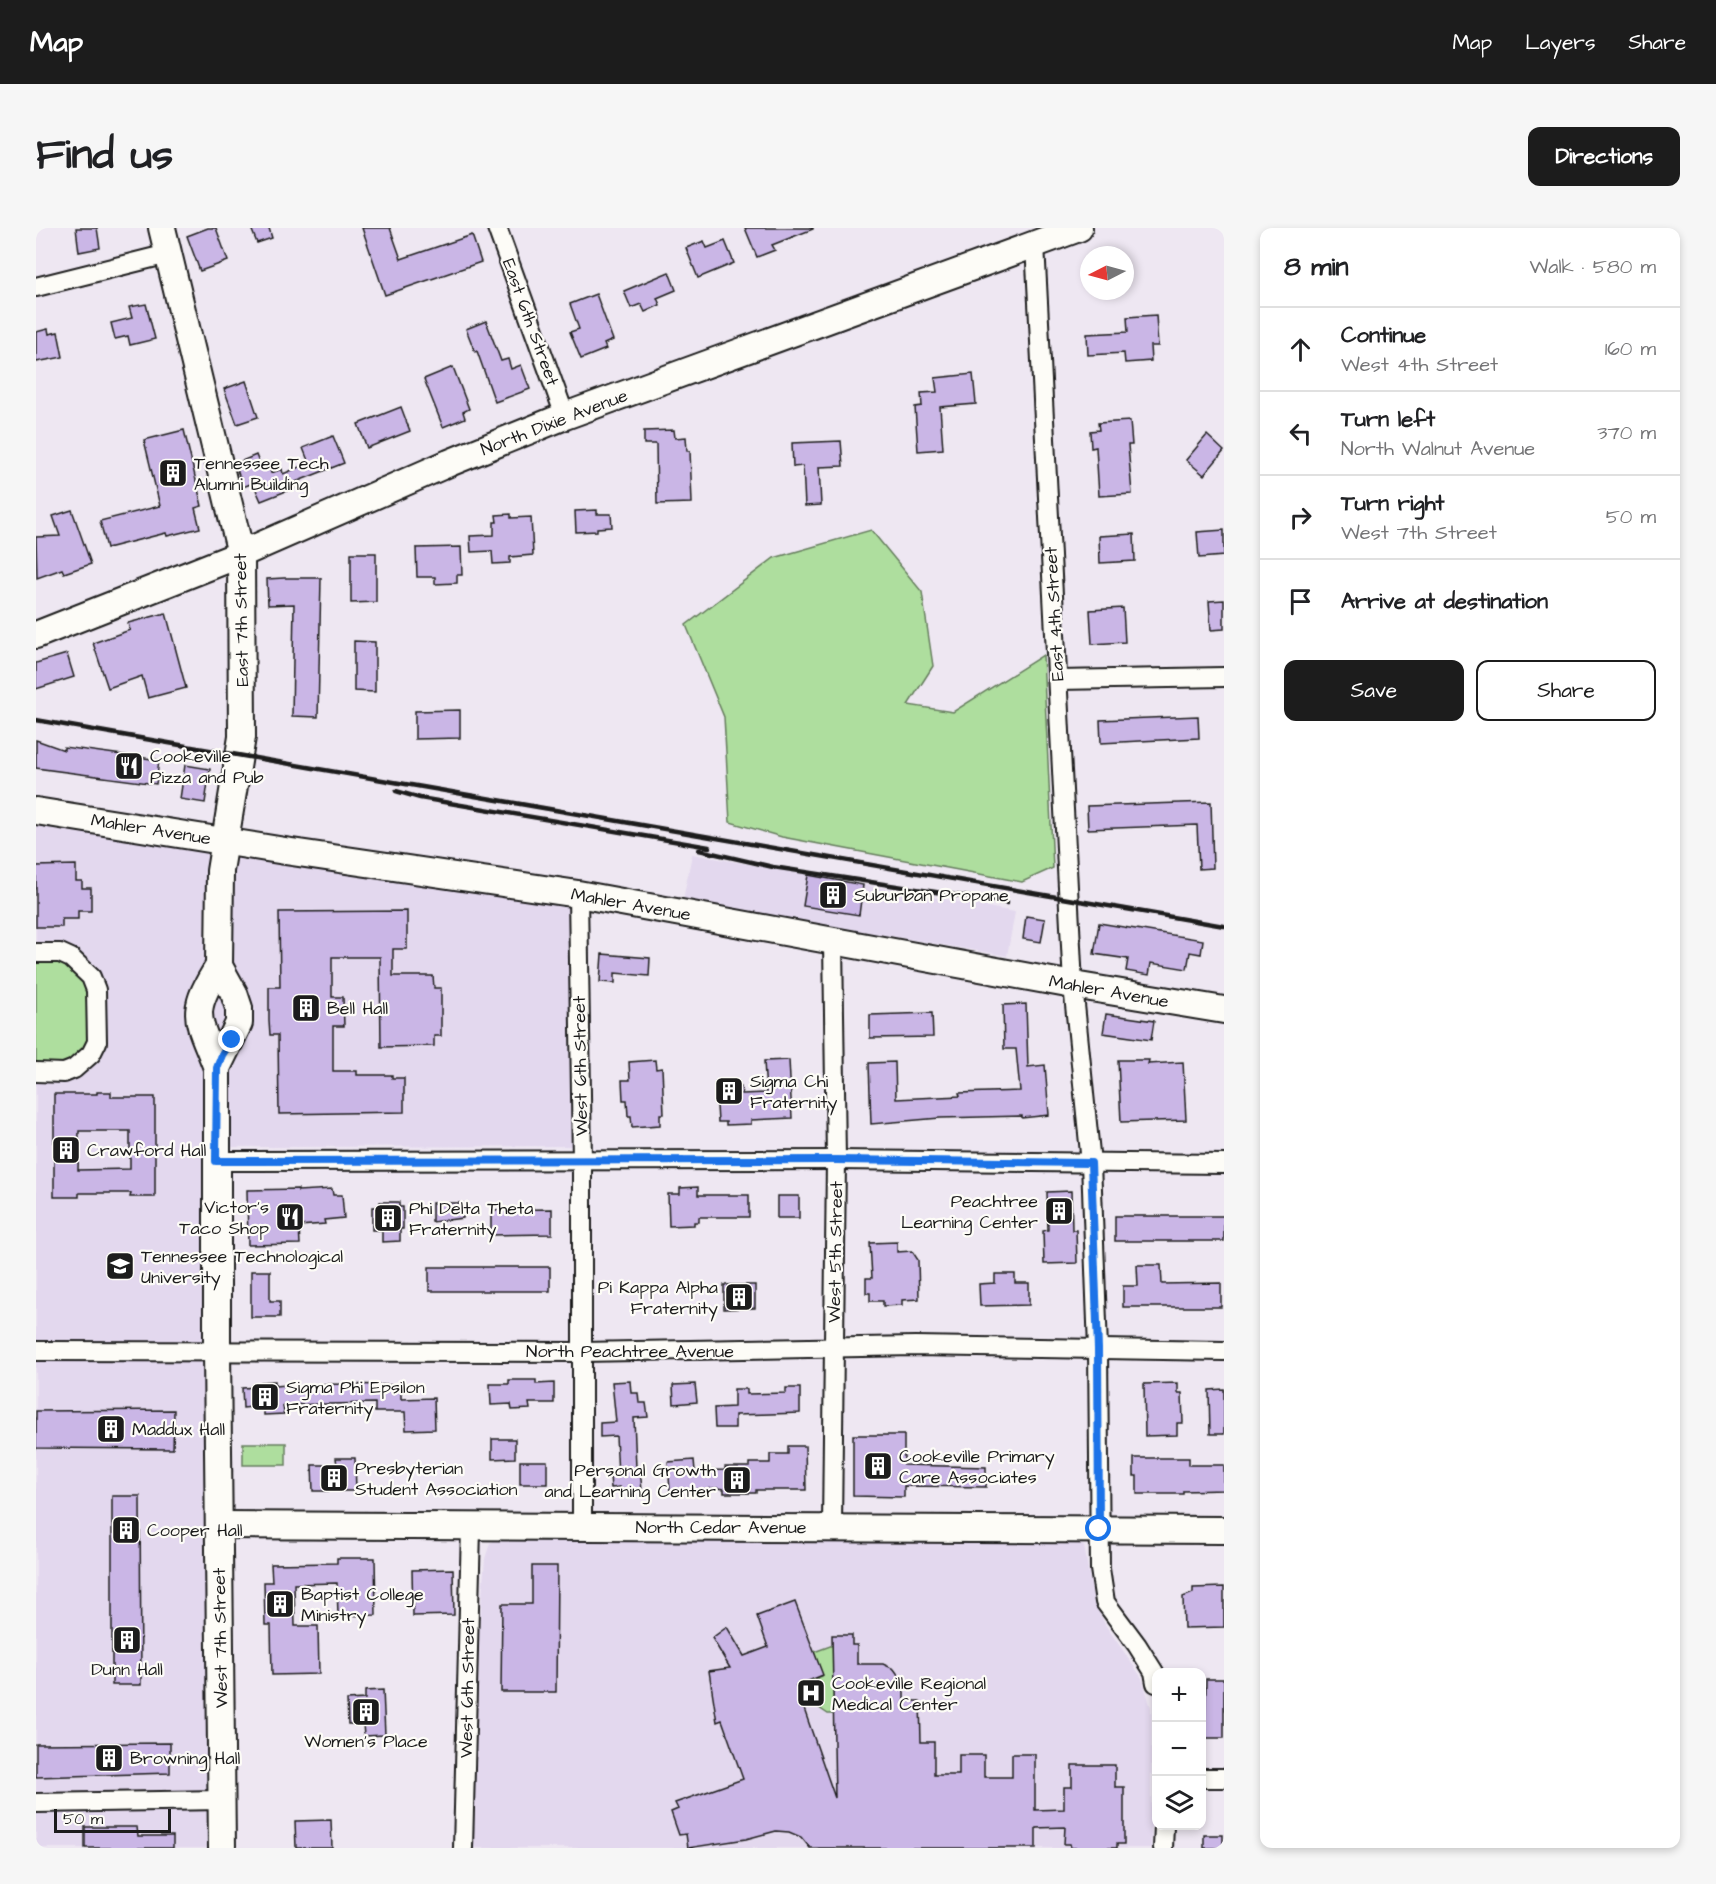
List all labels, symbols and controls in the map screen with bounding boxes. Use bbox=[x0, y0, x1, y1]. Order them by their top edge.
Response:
text: Map bbox=[30, 23, 83, 62]
text: Map bbox=[1452, 28, 1492, 57]
text: Layers bbox=[1525, 28, 1595, 57]
text: Share bbox=[1628, 28, 1686, 57]
text: Find us bbox=[36, 127, 173, 185]
button: Directions bbox=[1528, 127, 1680, 186]
north arrow bbox=[1080, 246, 1134, 300]
text: 8 min bbox=[1284, 249, 1348, 285]
text: Walk · 580 m bbox=[1529, 253, 1656, 281]
street label: East 6th Street bbox=[496, 255, 565, 390]
text: Continue bbox=[1341, 320, 1426, 351]
icon: ahead bbox=[1284, 333, 1317, 366]
text: 160 m bbox=[1605, 335, 1656, 363]
text: West 4th Street bbox=[1341, 351, 1498, 379]
street label: North Dixie Avenue bbox=[477, 383, 632, 462]
text: Turn left bbox=[1341, 404, 1435, 435]
icon: left bbox=[1284, 417, 1317, 450]
text: 370 m bbox=[1597, 419, 1656, 447]
text: North Walnut Avenue bbox=[1341, 435, 1535, 463]
place label: Tennessee Tech Alumni Building bbox=[194, 451, 329, 498]
building icon: Tennessee Tech Alumni Building bbox=[157, 457, 189, 489]
text: Turn right bbox=[1341, 488, 1444, 519]
icon: right bbox=[1284, 501, 1317, 534]
text: 50 m bbox=[1606, 503, 1656, 531]
text: West 7th Street bbox=[1341, 519, 1497, 547]
street label: East 4th Street bbox=[1038, 545, 1071, 682]
street label: East 7th Street bbox=[228, 552, 255, 687]
icon: arrive bbox=[1284, 585, 1317, 618]
text: Arrive at destination bbox=[1341, 586, 1548, 617]
button: Save bbox=[1284, 660, 1464, 721]
button: Share bbox=[1476, 660, 1656, 721]
place label: Cookeville Pizza and Pub bbox=[150, 744, 264, 790]
restaurant icon: Cookeville Pizza and Pub bbox=[113, 750, 145, 782]
street label: Mahler Avenue bbox=[89, 808, 213, 851]
building icon: Suburban Propane bbox=[817, 879, 849, 911]
street label: Mahler Avenue bbox=[569, 882, 693, 927]
place label: Suburban Propane bbox=[854, 883, 1009, 908]
street label: Mahler Avenue bbox=[1047, 969, 1171, 1014]
building icon: Bell Hall bbox=[290, 992, 322, 1024]
street label: West 6th Street bbox=[567, 995, 594, 1136]
place label: Bell Hall bbox=[327, 996, 388, 1021]
route end bbox=[218, 1026, 244, 1052]
place label: Sigma Chi Fraternity bbox=[750, 1069, 838, 1116]
building icon: Sigma Chi Fraternity bbox=[713, 1075, 745, 1107]
building icon: Crawford Hall bbox=[50, 1134, 82, 1166]
place label: Crawford Hall bbox=[87, 1138, 206, 1163]
street label: West 5th Street bbox=[822, 1180, 849, 1323]
place label: Peachtree Learning Center bbox=[901, 1189, 1038, 1236]
place label: Victor's Taco Shop bbox=[179, 1195, 269, 1241]
building icon: Peachtree Learning Center bbox=[1043, 1195, 1075, 1227]
place label: Phi Delta Theta Fraternity bbox=[409, 1196, 534, 1243]
restaurant icon: Victor's Taco Shop bbox=[274, 1201, 306, 1233]
building icon: Phi Delta Theta Fraternity bbox=[372, 1202, 404, 1234]
place label: Tennessee Technological University bbox=[141, 1244, 343, 1291]
school or university icon: Tennessee Technological University bbox=[104, 1250, 136, 1282]
place label: Pi Kappa Alpha Fraternity bbox=[598, 1275, 718, 1322]
building icon: Pi Kappa Alpha Fraternity bbox=[723, 1281, 755, 1313]
street label: North Peachtree Avenue bbox=[526, 1339, 734, 1364]
place label: Sigma Phi Epsilon Fraternity bbox=[286, 1375, 425, 1422]
building icon: Sigma Phi Epsilon Fraternity bbox=[249, 1381, 281, 1413]
building icon: Maddux Hall bbox=[95, 1413, 127, 1445]
place label: Maddux Hall bbox=[132, 1417, 225, 1442]
place label: Cookeville Primary Care Associates bbox=[899, 1444, 1055, 1490]
building icon: Cookeville Primary Care Associates bbox=[862, 1450, 894, 1482]
place label: Presbyterian Student Association bbox=[355, 1456, 518, 1502]
place label: Personal Growth and Learning Center bbox=[544, 1458, 716, 1505]
building icon: Presbyterian Student Association bbox=[318, 1462, 350, 1494]
building icon: Personal Growth and Learning Center bbox=[721, 1464, 753, 1496]
building icon: Cooper Hall bbox=[110, 1514, 142, 1546]
street label: North Cedar Avenue bbox=[635, 1515, 807, 1540]
route start bbox=[1085, 1515, 1111, 1541]
place label: Cooper Hall bbox=[147, 1518, 243, 1543]
street label: West 7th Street bbox=[207, 1567, 234, 1708]
place label: Baptist College Ministry bbox=[301, 1582, 424, 1629]
building icon: Baptist College Ministry bbox=[264, 1588, 296, 1620]
street label: West 6th Street bbox=[454, 1617, 481, 1758]
building icon: Dunn Hall bbox=[111, 1624, 143, 1656]
place label: Dunn Hall bbox=[91, 1657, 163, 1682]
map controls bbox=[1152, 1668, 1206, 1830]
button: + bbox=[1152, 1668, 1206, 1722]
place label: Cookeville Regional Medical Center bbox=[832, 1671, 986, 1717]
hospital icon: Cookeville Regional Medical Center bbox=[795, 1677, 827, 1709]
building icon: Women's Place bbox=[350, 1696, 382, 1728]
button: − bbox=[1152, 1722, 1206, 1776]
place label: Women's Place bbox=[304, 1729, 428, 1754]
building icon: Browning Hall bbox=[93, 1742, 125, 1774]
place label: Browning Hall bbox=[130, 1746, 241, 1772]
button: layers bbox=[1152, 1776, 1206, 1830]
scale bar bbox=[54, 1806, 171, 1834]
text: 50 m bbox=[63, 1808, 103, 1830]

